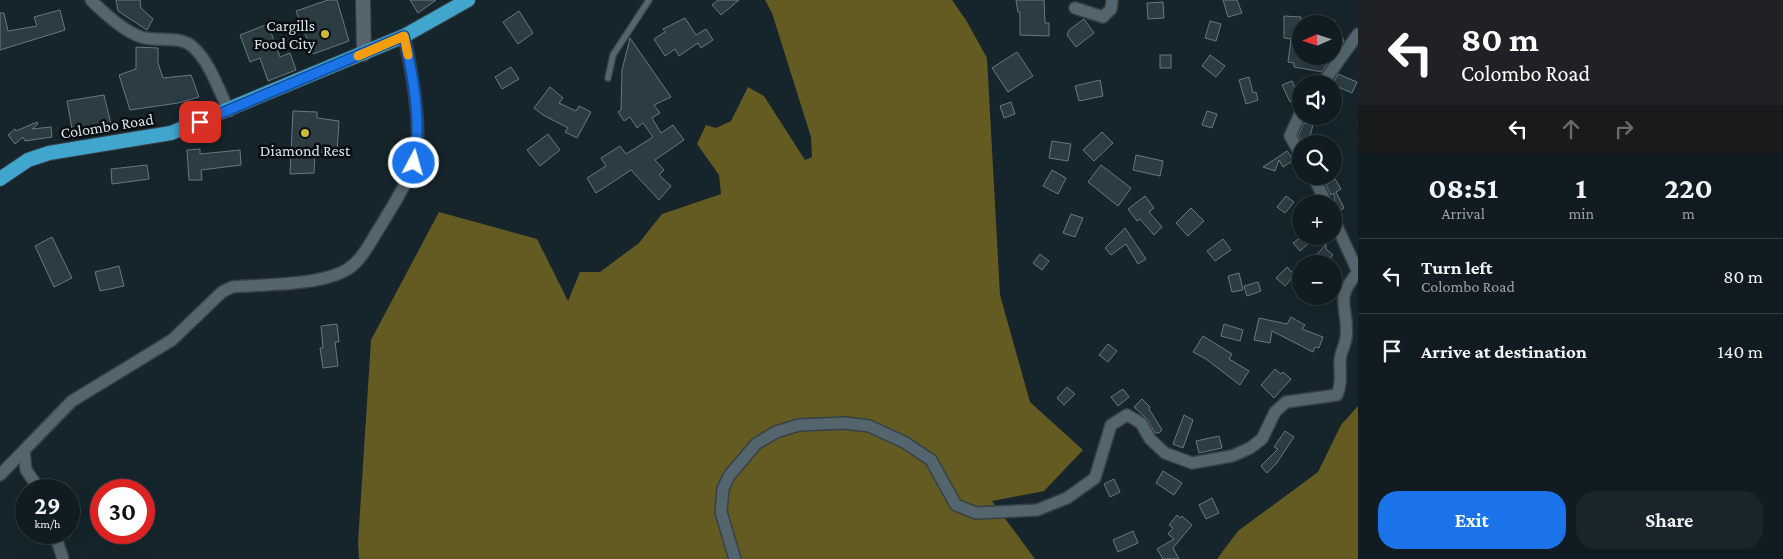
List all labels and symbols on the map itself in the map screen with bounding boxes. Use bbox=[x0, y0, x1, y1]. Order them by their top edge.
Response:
north arrow bbox=[1292, 15, 1342, 65]
place label: Cargills Food City bbox=[254, 17, 316, 53]
marker: Cargills Food City bbox=[319, 28, 331, 40]
pin bbox=[179, 101, 221, 143]
street label: Colombo Road bbox=[59, 110, 155, 142]
marker: Diamond Rest bbox=[299, 127, 311, 139]
position arrow bbox=[387, 136, 439, 188]
place label: Diamond Rest bbox=[260, 142, 351, 159]
speed limit sign: 30 bbox=[90, 479, 155, 544]

